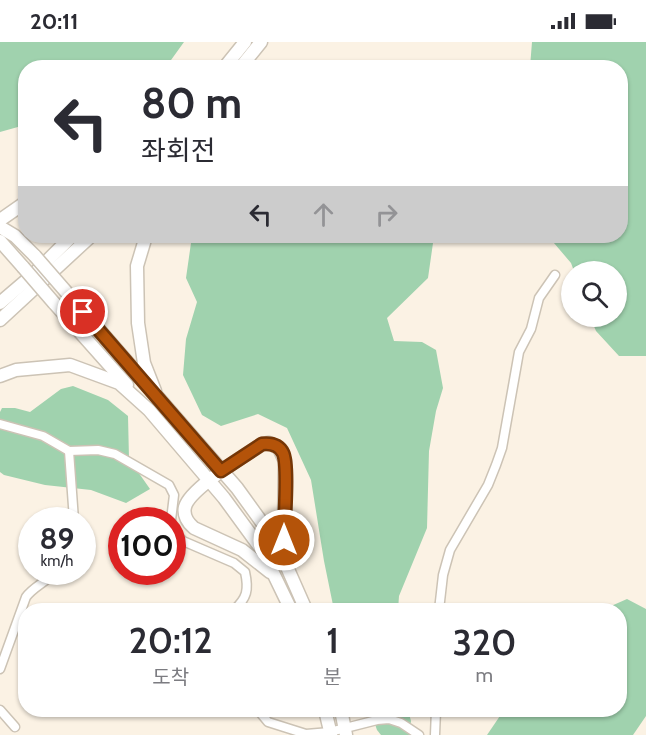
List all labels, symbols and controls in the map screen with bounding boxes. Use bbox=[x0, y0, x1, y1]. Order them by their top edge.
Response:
text: 20:11 bbox=[30, 8, 78, 35]
text: 80 m bbox=[141, 77, 242, 129]
icon: left bbox=[42, 84, 120, 162]
text: 좌회전 bbox=[141, 134, 216, 167]
icon: left bbox=[244, 198, 277, 231]
icon: ahead bbox=[307, 198, 340, 231]
icon: right bbox=[370, 198, 403, 231]
map controls bbox=[561, 261, 627, 327]
button: search bbox=[561, 261, 627, 327]
pin bbox=[57, 286, 108, 337]
icon: arrive bbox=[66, 295, 99, 328]
speed limit sign: 100 bbox=[108, 507, 186, 585]
position arrow bbox=[252, 508, 316, 572]
text: 89 bbox=[40, 520, 74, 557]
text: km/h bbox=[41, 552, 73, 570]
text: 20:12 bbox=[129, 618, 213, 662]
text: 1 bbox=[326, 618, 339, 662]
text: 320 bbox=[453, 620, 516, 664]
text: m bbox=[476, 663, 493, 687]
text: 도착 bbox=[152, 665, 189, 689]
text: 분 bbox=[323, 665, 342, 689]

